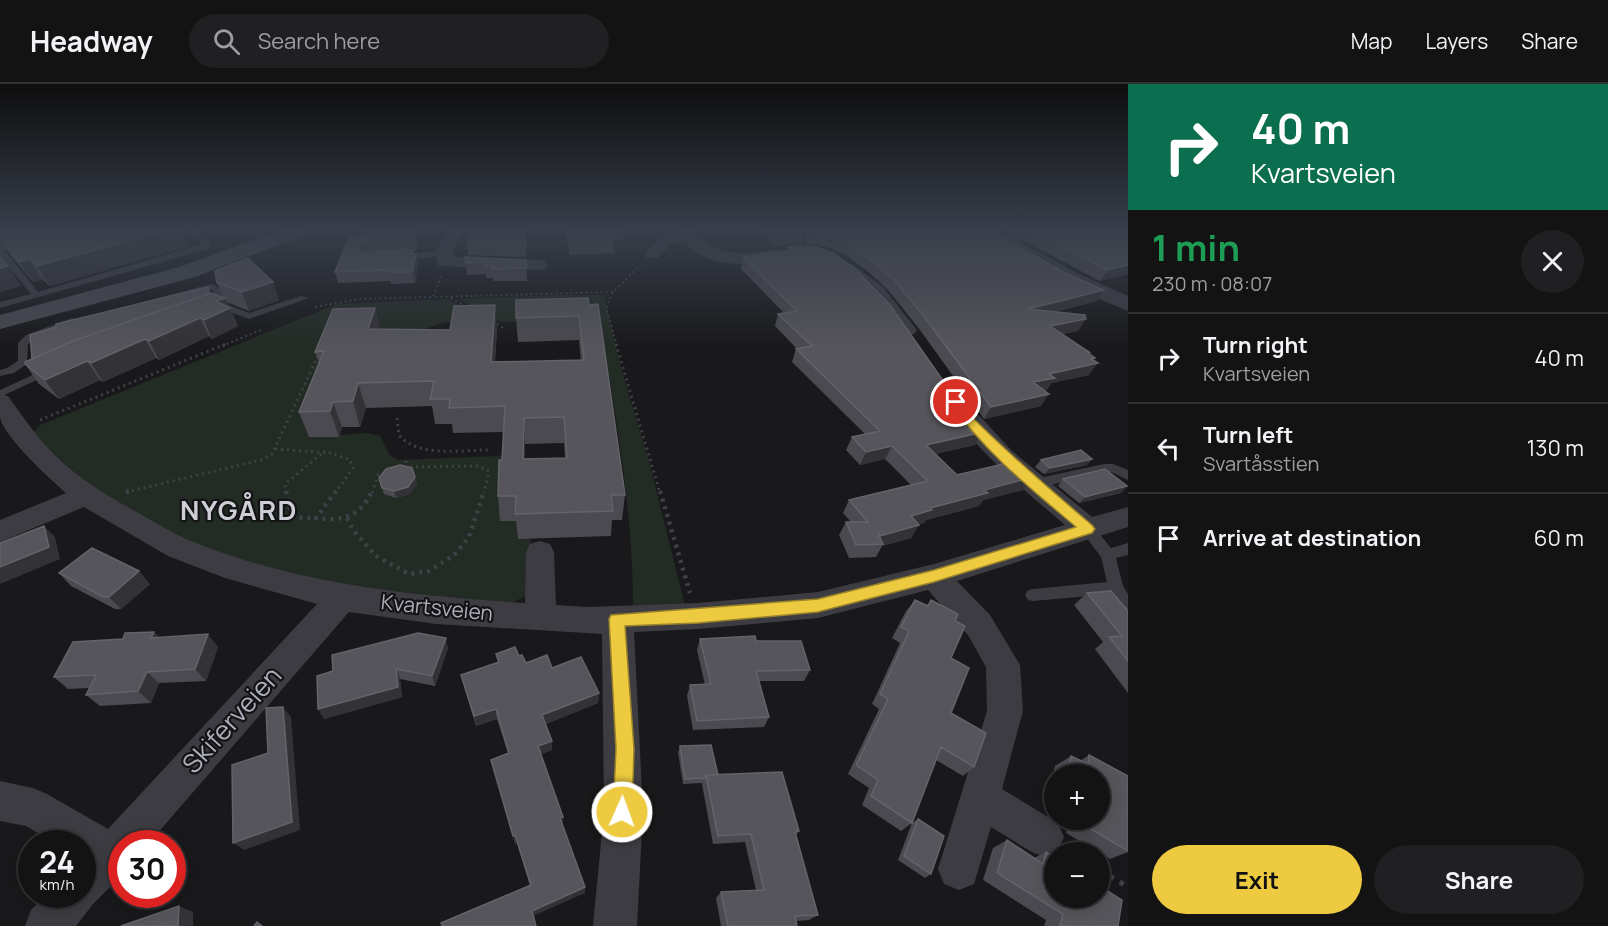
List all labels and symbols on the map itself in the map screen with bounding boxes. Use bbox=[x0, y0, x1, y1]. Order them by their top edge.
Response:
pin bbox=[930, 376, 981, 427]
district label: NYGÅRD bbox=[180, 491, 298, 528]
street label: Kvartsveien bbox=[380, 587, 495, 627]
street label: Skiferveien bbox=[174, 658, 289, 781]
position arrow bbox=[590, 780, 654, 844]
speed limit sign: 30 bbox=[108, 830, 186, 908]

